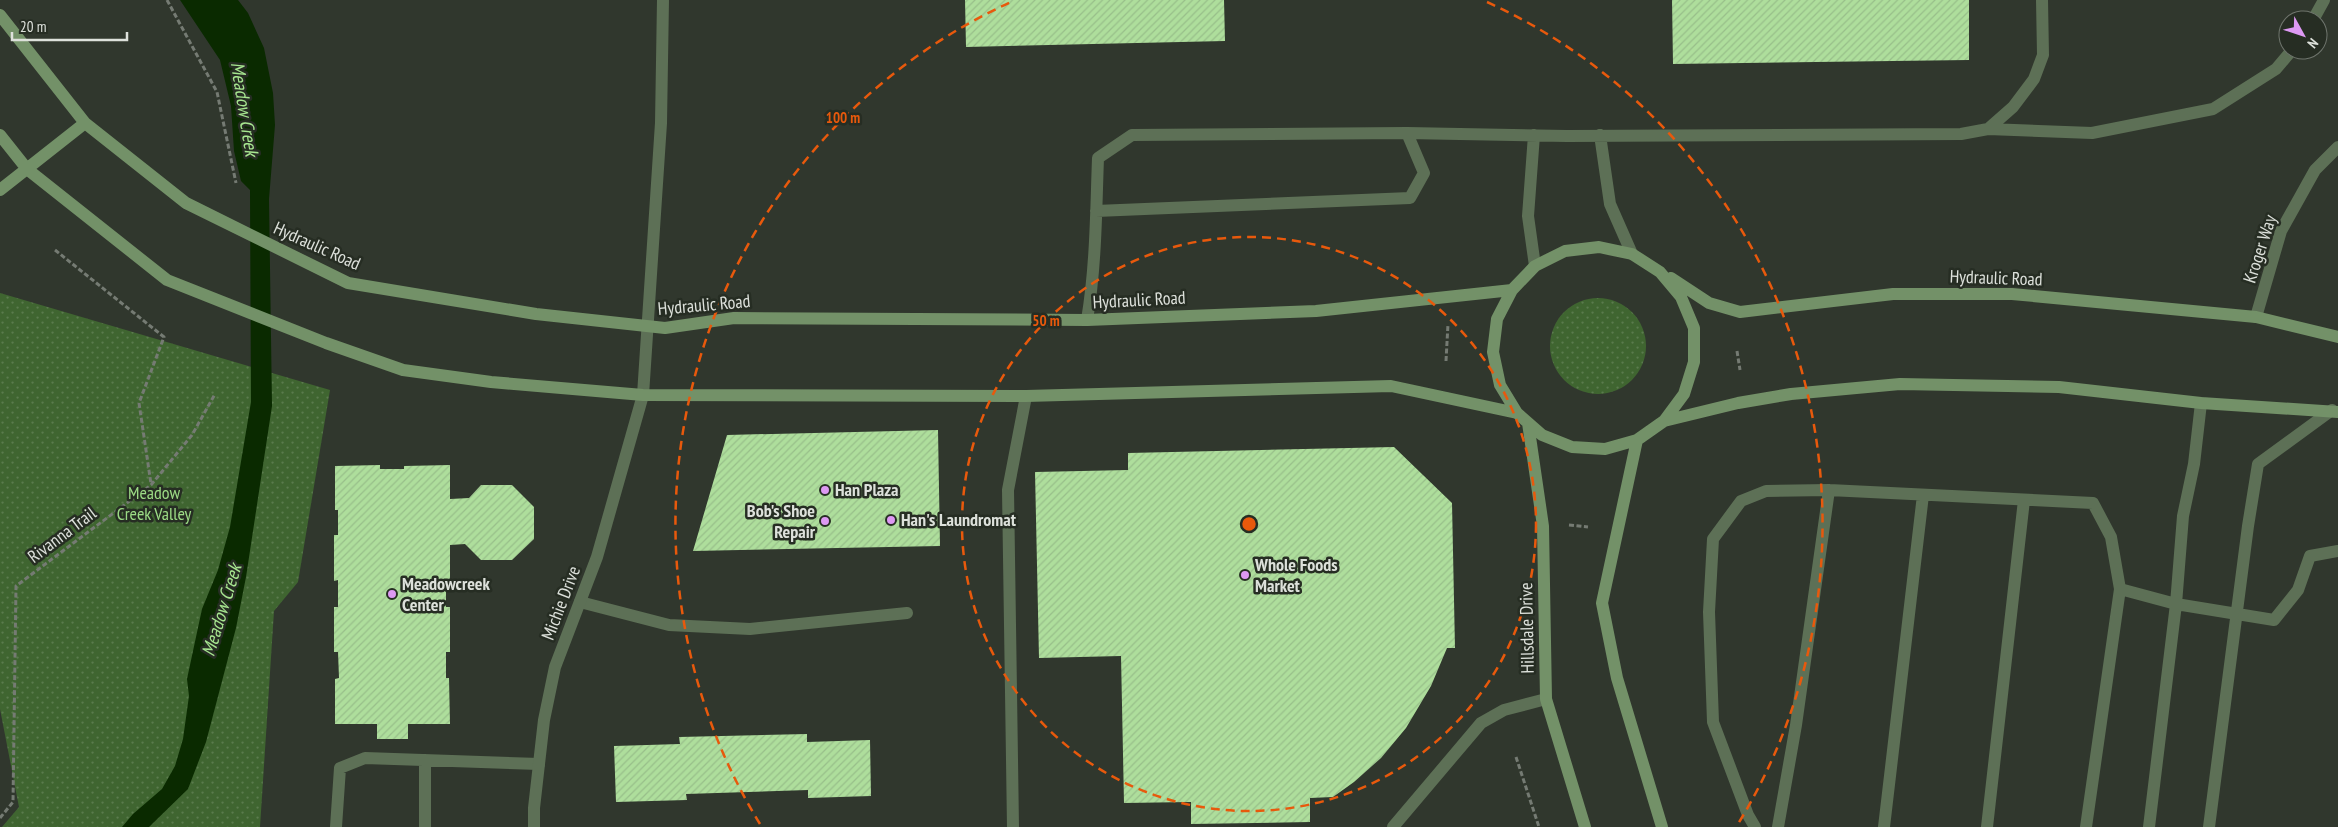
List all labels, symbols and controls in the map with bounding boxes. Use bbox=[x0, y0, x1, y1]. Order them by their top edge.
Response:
scale bar bbox=[12, 10, 128, 42]
north arrow bbox=[2278, 10, 2328, 60]
text: 20 m bbox=[20, 17, 46, 36]
text: N bbox=[2304, 35, 2322, 52]
water label: Meadow Creek bbox=[226, 60, 265, 161]
text: 100 m bbox=[826, 108, 860, 127]
street label: Kroger Way bbox=[2238, 212, 2281, 286]
street label: Hydraulic Road bbox=[270, 216, 364, 275]
street label: Hydraulic Road bbox=[1949, 264, 2043, 291]
street label: Hydraulic Road bbox=[1092, 286, 1186, 313]
street label: Hydraulic Road bbox=[657, 289, 751, 320]
text: 50 m bbox=[1032, 311, 1060, 330]
place label: Han Plaza bbox=[835, 478, 899, 501]
park label: Meadow Creek Valley bbox=[117, 481, 192, 525]
marker: Han Plaza bbox=[819, 484, 831, 496]
place label: Bob's Shoe Repair bbox=[747, 499, 816, 543]
street label: Rivanna Trail bbox=[23, 501, 101, 568]
place label: Han's Laundromat bbox=[901, 508, 1017, 531]
marker: Han's Laundromat bbox=[885, 514, 897, 526]
marker: Bob's Shoe Repair bbox=[819, 515, 831, 527]
centre of rings bbox=[1240, 515, 1258, 533]
place label: Whole Foods Market bbox=[1254, 553, 1338, 597]
water label: Meadow Creek bbox=[196, 558, 247, 659]
street label: Michie Drive bbox=[536, 562, 585, 643]
marker: Whole Foods Market bbox=[1239, 569, 1251, 581]
place label: Meadowcreek Center bbox=[402, 572, 491, 616]
street label: Hillsdale Drive bbox=[1514, 582, 1539, 674]
marker: Meadowcreek Center bbox=[386, 588, 398, 600]

